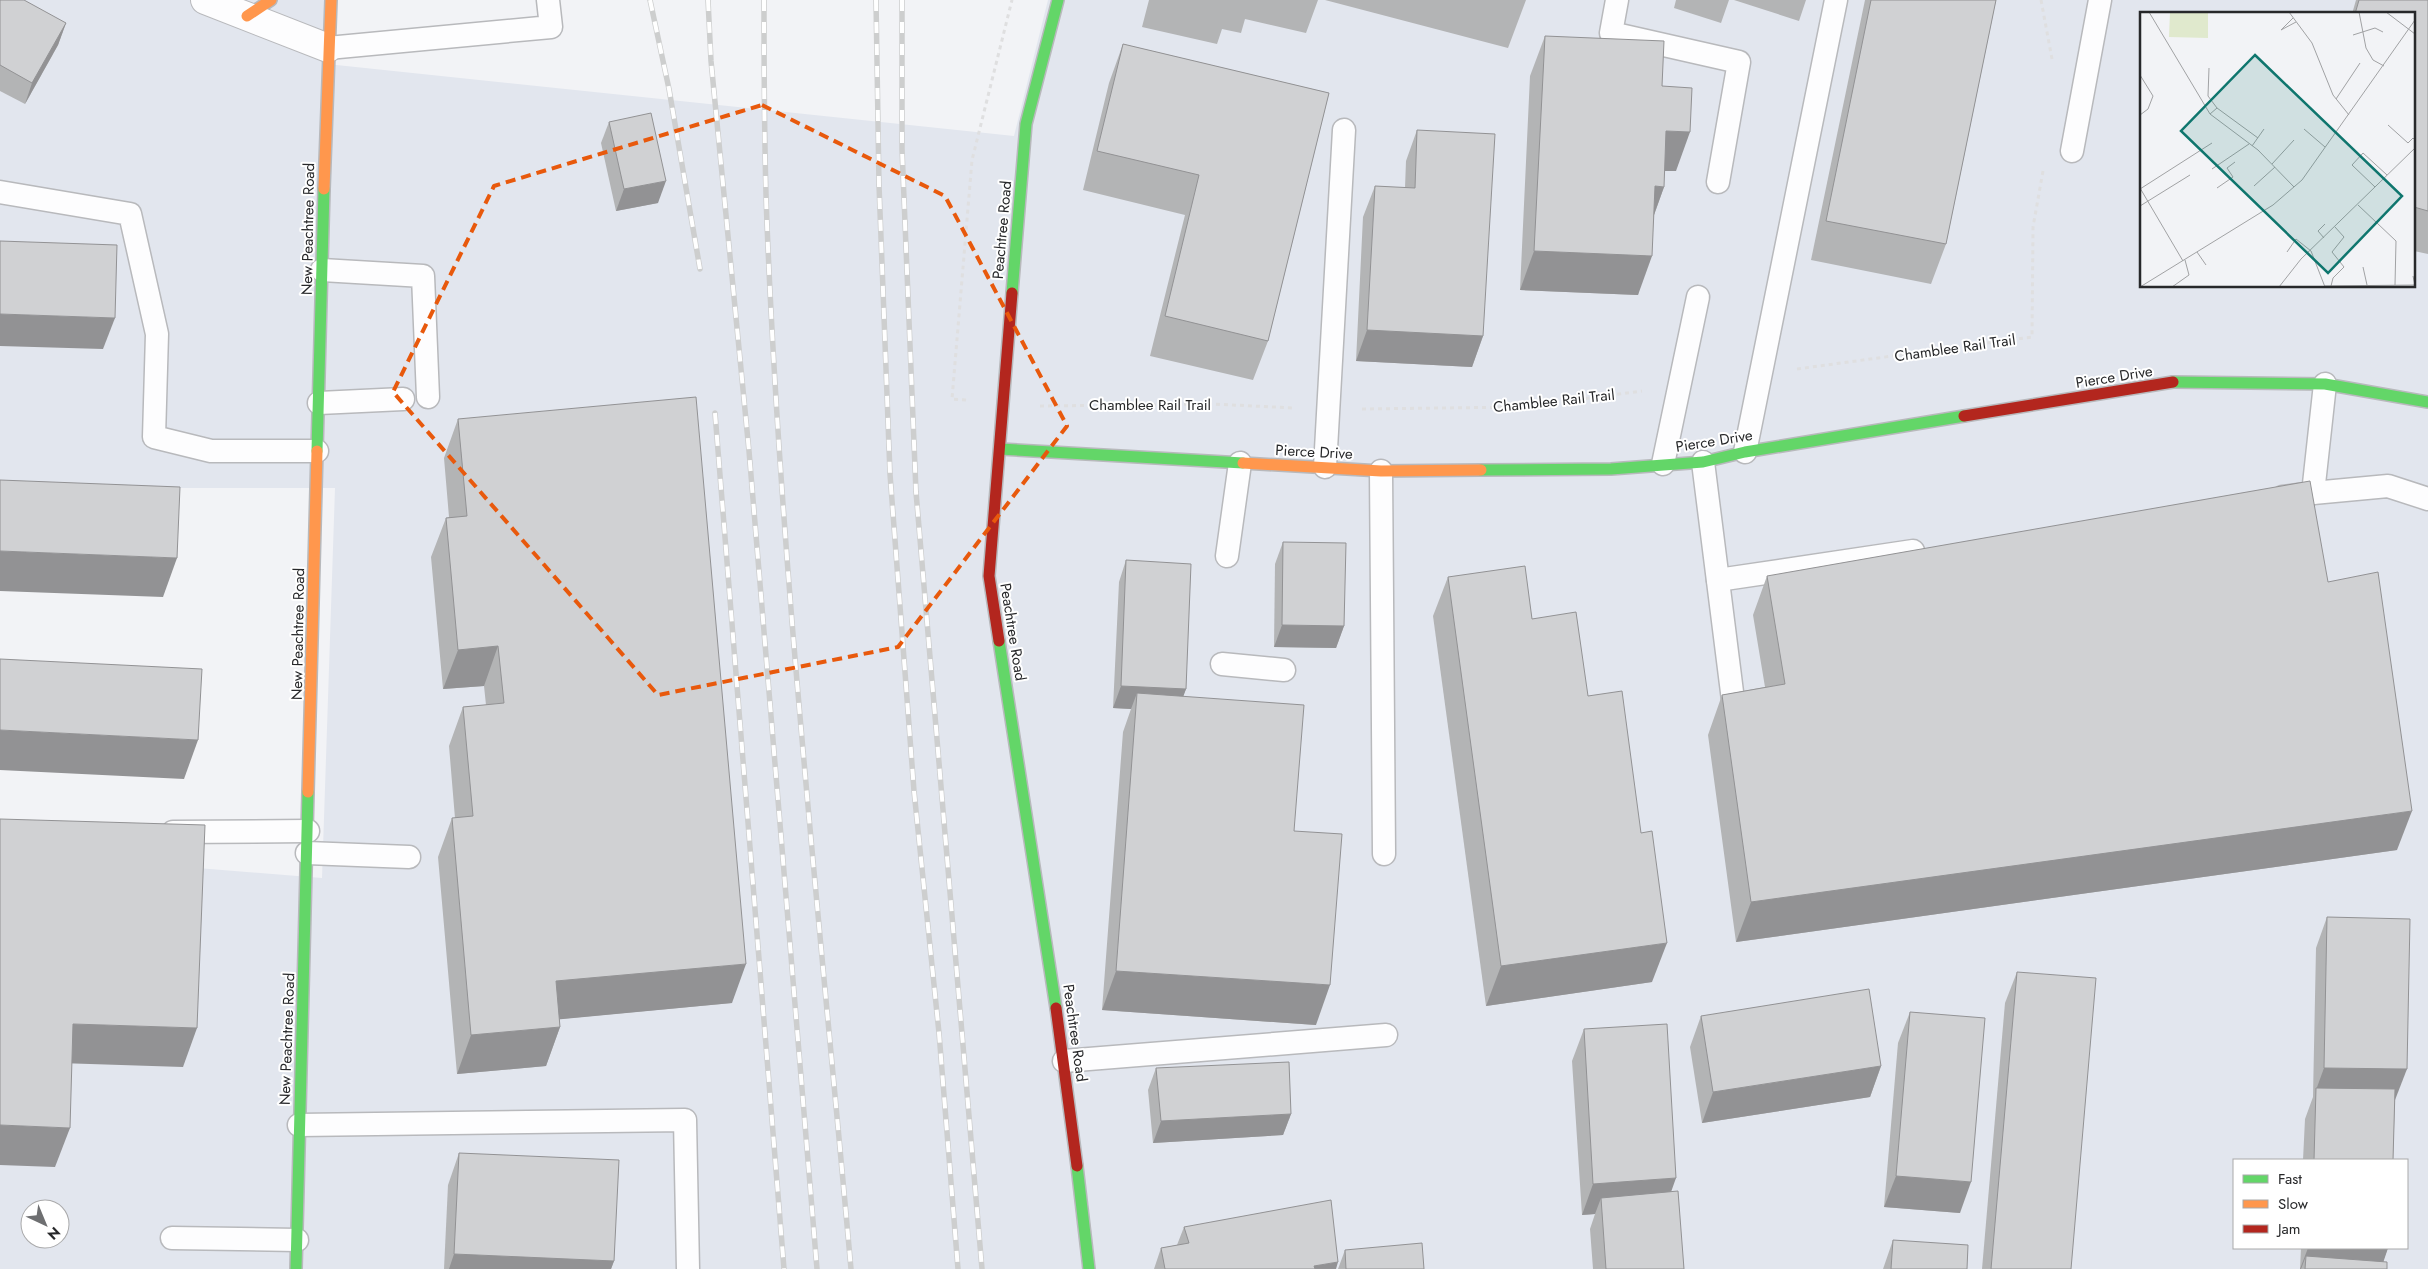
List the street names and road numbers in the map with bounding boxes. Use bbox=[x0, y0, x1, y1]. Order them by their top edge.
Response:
street label: New Peachtree Road bbox=[296, 163, 320, 295]
street label: Peachtree Road bbox=[987, 180, 1017, 280]
street label: Chamblee Rail Trail bbox=[1893, 329, 2017, 367]
street label: Pierce Drive bbox=[2074, 360, 2154, 394]
street label: Chamblee Rail Trail bbox=[1492, 384, 1616, 418]
street label: Chamblee Rail Trail bbox=[1089, 394, 1211, 416]
street label: Pierce Drive bbox=[1674, 424, 1754, 458]
street label: Pierce Drive bbox=[1275, 439, 1354, 465]
street label: New Peachtree Road bbox=[286, 568, 310, 700]
street label: Peachtree Road bbox=[994, 582, 1032, 682]
street label: New Peachtree Road bbox=[274, 972, 300, 1106]
street label: Peachtree Road bbox=[1057, 983, 1093, 1083]

